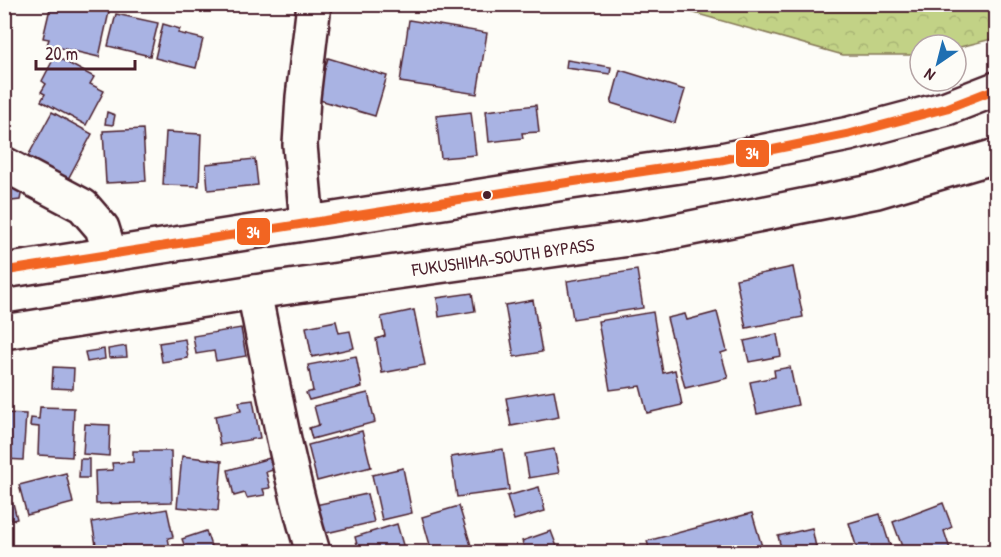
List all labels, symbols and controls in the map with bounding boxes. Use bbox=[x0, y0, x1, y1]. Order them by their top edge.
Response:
scale bar bbox=[36, 33, 135, 71]
north arrow bbox=[908, 33, 968, 93]
text: 20 m bbox=[45, 41, 78, 66]
text: N bbox=[919, 64, 939, 87]
line badge: 34 bbox=[735, 139, 770, 168]
text: 34 bbox=[745, 142, 759, 164]
unlabelled marker bbox=[481, 189, 493, 201]
line badge: 34 bbox=[236, 217, 271, 246]
text: 34 bbox=[246, 221, 260, 243]
street label: FUKUSHIMA-SOUTH BYPASS bbox=[409, 232, 596, 282]

